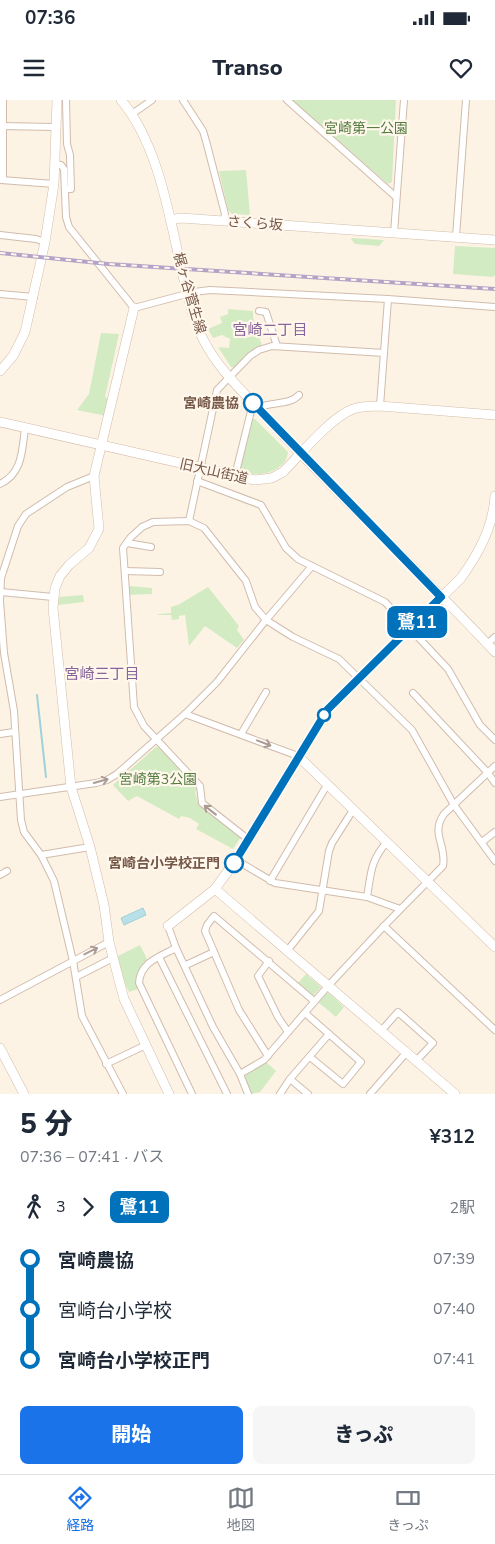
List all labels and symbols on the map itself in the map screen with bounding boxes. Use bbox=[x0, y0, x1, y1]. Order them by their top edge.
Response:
park label: 宮崎第一公園 bbox=[324, 119, 408, 138]
street label: さくら坂 bbox=[226, 212, 284, 235]
street label: 梶ヶ谷菅生線 bbox=[169, 250, 210, 336]
district label: 宮崎二丁目 bbox=[232, 320, 308, 340]
marker: 宮崎農協 bbox=[243, 393, 263, 413]
place label: 宮崎農協 bbox=[183, 394, 239, 413]
street label: 旧大山街道 bbox=[178, 454, 250, 489]
line badge: 鷺11 bbox=[388, 606, 446, 638]
district label: 宮崎三丁目 bbox=[64, 664, 140, 684]
unlabelled marker bbox=[317, 708, 331, 722]
one-way arrow bbox=[255, 739, 271, 748]
park label: 宮崎第3公園 bbox=[119, 770, 197, 789]
one-way arrow bbox=[93, 776, 109, 785]
one-way arrow bbox=[204, 804, 217, 815]
marker: 宮崎台小学校正門 bbox=[224, 853, 244, 873]
place label: 宮崎台小学校正門 bbox=[108, 854, 220, 873]
one-way arrow bbox=[83, 946, 98, 955]

